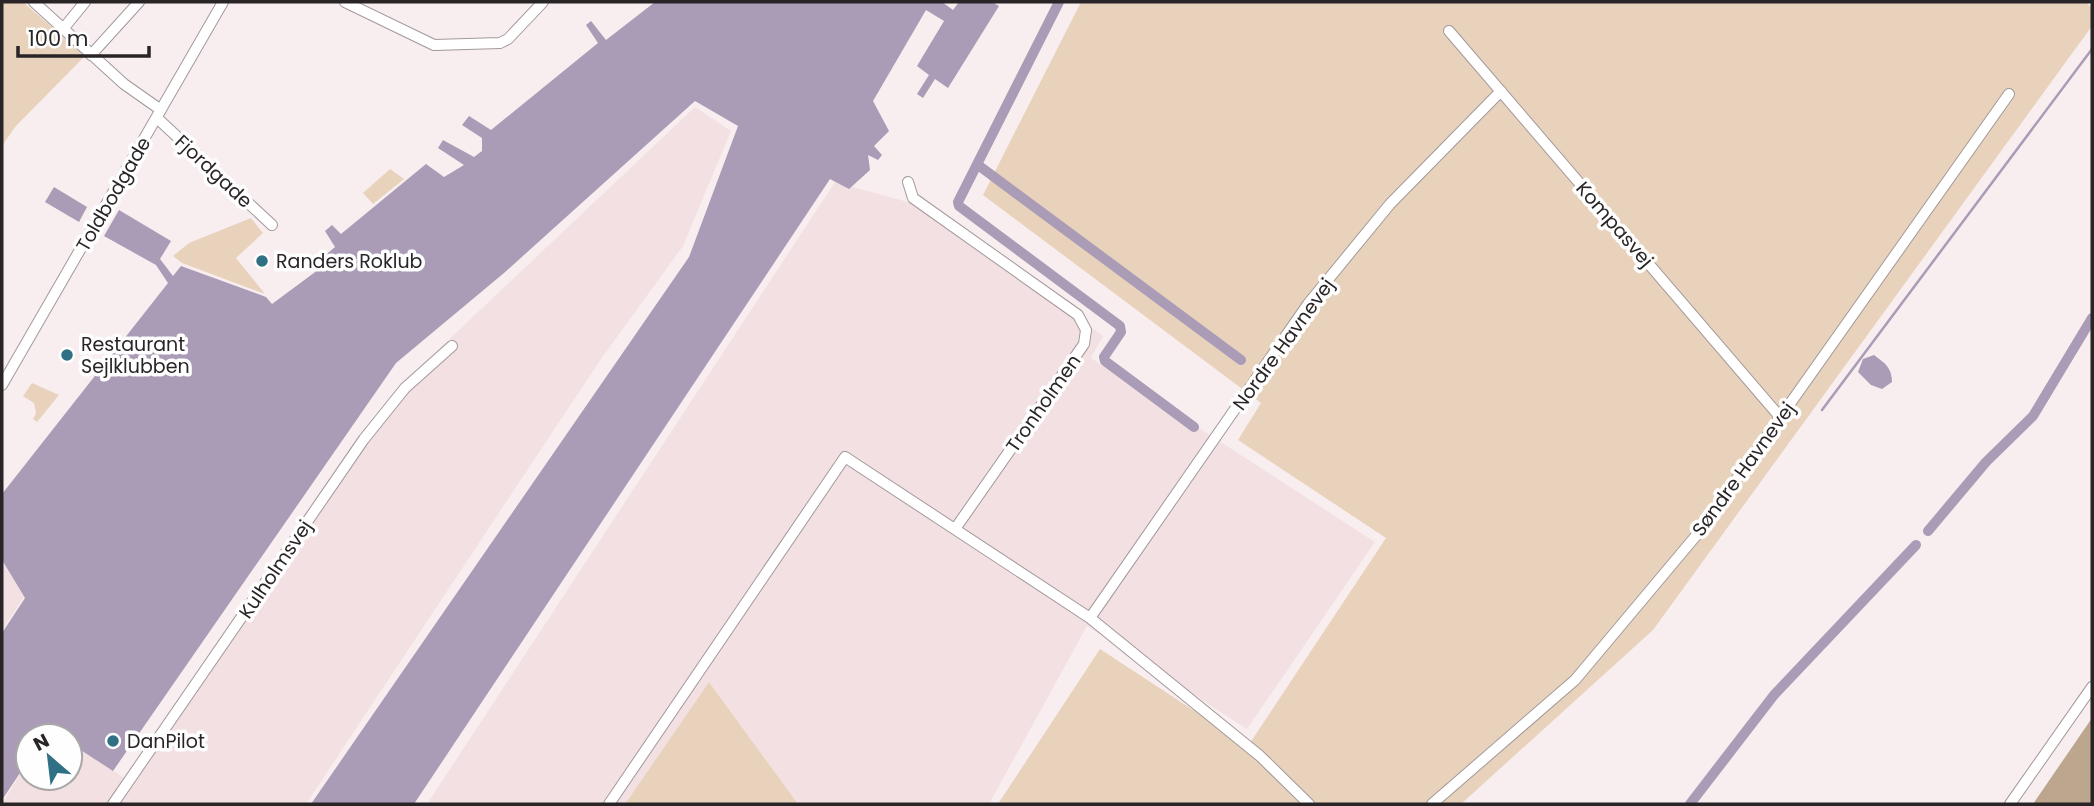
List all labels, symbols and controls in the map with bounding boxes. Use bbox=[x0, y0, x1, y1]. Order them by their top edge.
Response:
scale bar bbox=[18, 14, 149, 58]
text: 100 m bbox=[28, 24, 88, 53]
street label: Fjordgade bbox=[169, 129, 258, 214]
street label: Toldbodgade bbox=[70, 132, 157, 256]
street label: Kompasvej bbox=[1570, 176, 1660, 273]
place label: Randers Roklub bbox=[276, 248, 423, 275]
marker: Randers Roklub bbox=[254, 253, 270, 269]
street label: Nordre Havnevej bbox=[1226, 273, 1341, 416]
place label: Restaurant Sejlklubben bbox=[81, 331, 190, 380]
marker: Restaurant Sejlklubben bbox=[59, 347, 75, 363]
street label: Tronholmen bbox=[1000, 349, 1087, 458]
street label: Søndre Havnevej bbox=[1685, 397, 1801, 542]
street label: Kulholmsvej bbox=[232, 515, 318, 624]
north arrow bbox=[14, 722, 84, 792]
text: N bbox=[29, 727, 54, 758]
place label: DanPilot bbox=[127, 728, 205, 755]
marker: DanPilot bbox=[105, 733, 121, 749]

